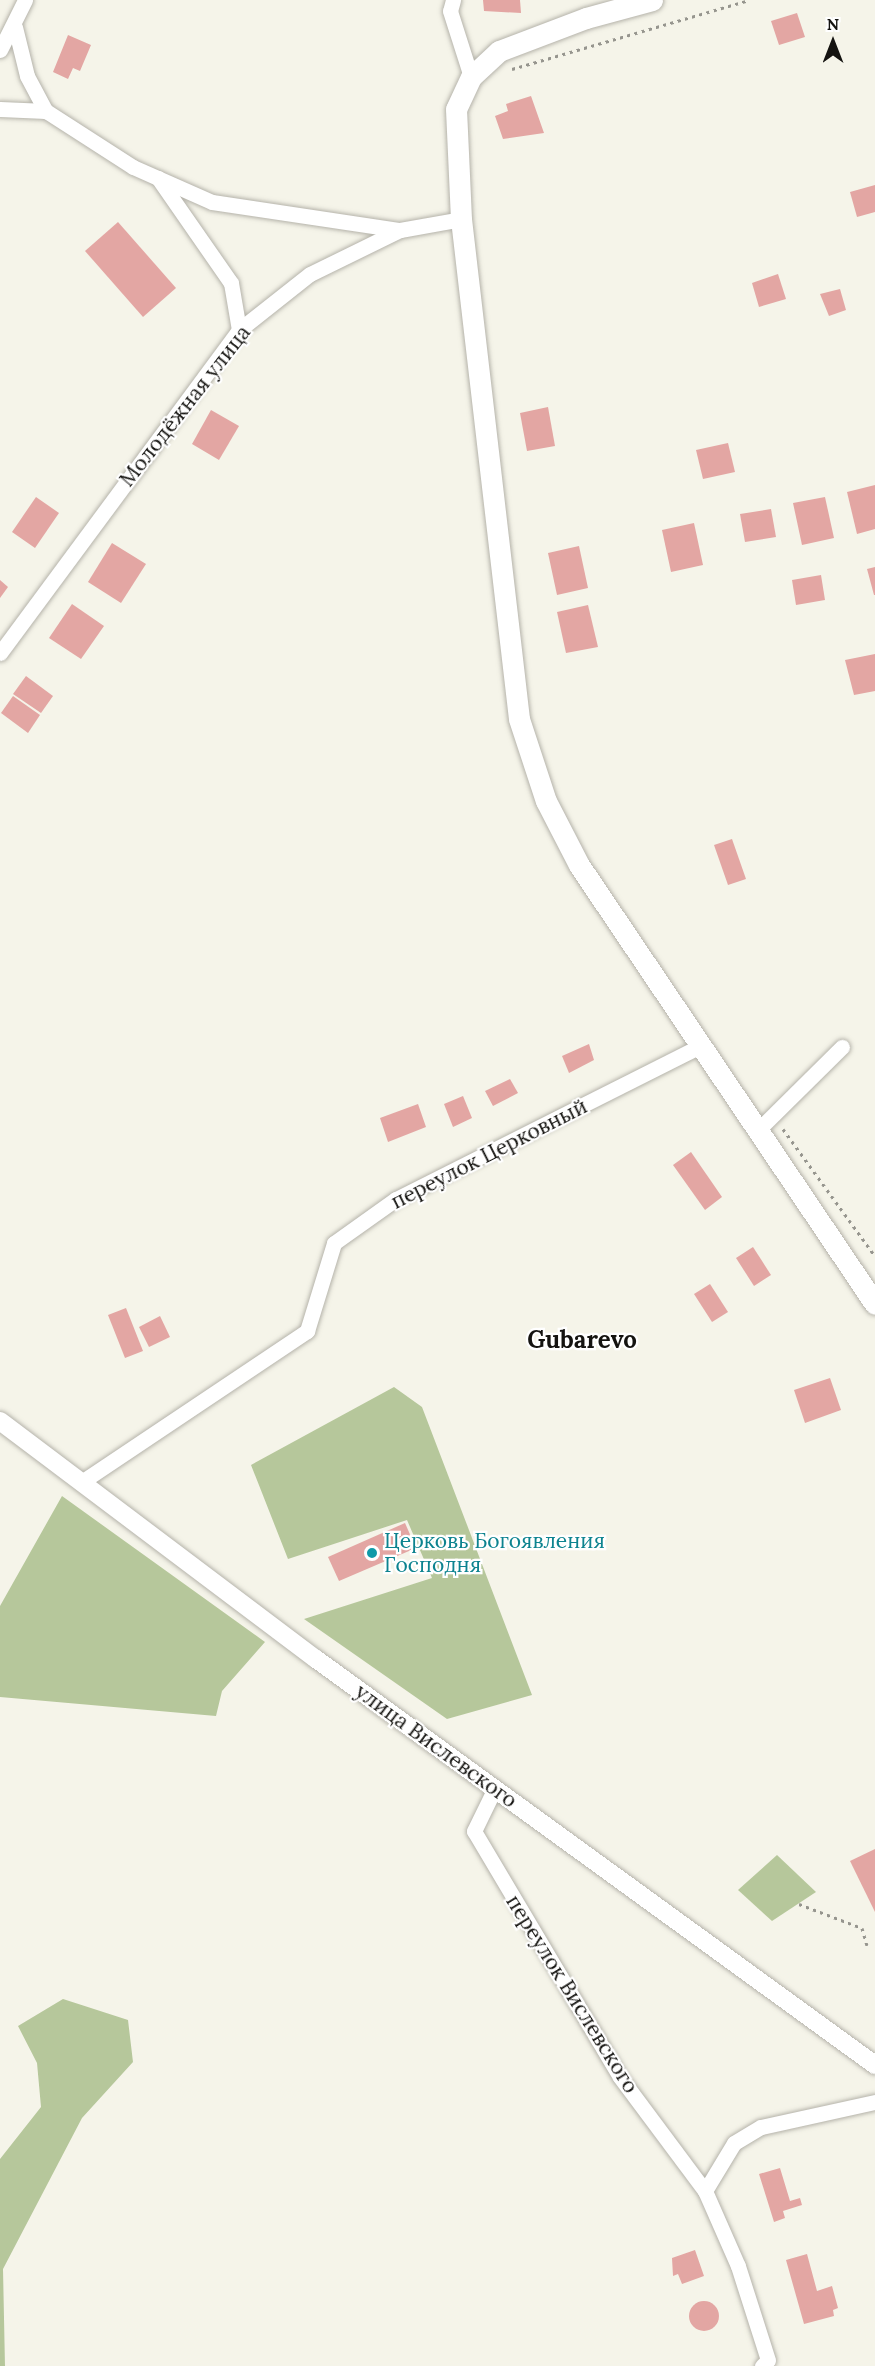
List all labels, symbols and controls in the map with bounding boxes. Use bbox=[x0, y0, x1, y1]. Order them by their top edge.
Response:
north arrow bbox=[803, 12, 863, 72]
text: N bbox=[827, 14, 839, 34]
street label: Молодёжная улица bbox=[114, 320, 256, 492]
street label: переулок Церковный bbox=[387, 1094, 591, 1214]
district label: Gubarevo bbox=[527, 1326, 637, 1354]
place label: Церковь Богоявления Господня bbox=[384, 1528, 605, 1578]
marker: Церковь Богоявления Господня bbox=[365, 1546, 379, 1560]
street label: улица Вислевского bbox=[350, 1679, 522, 1813]
street label: переулок Вислевского bbox=[501, 1890, 643, 2098]

